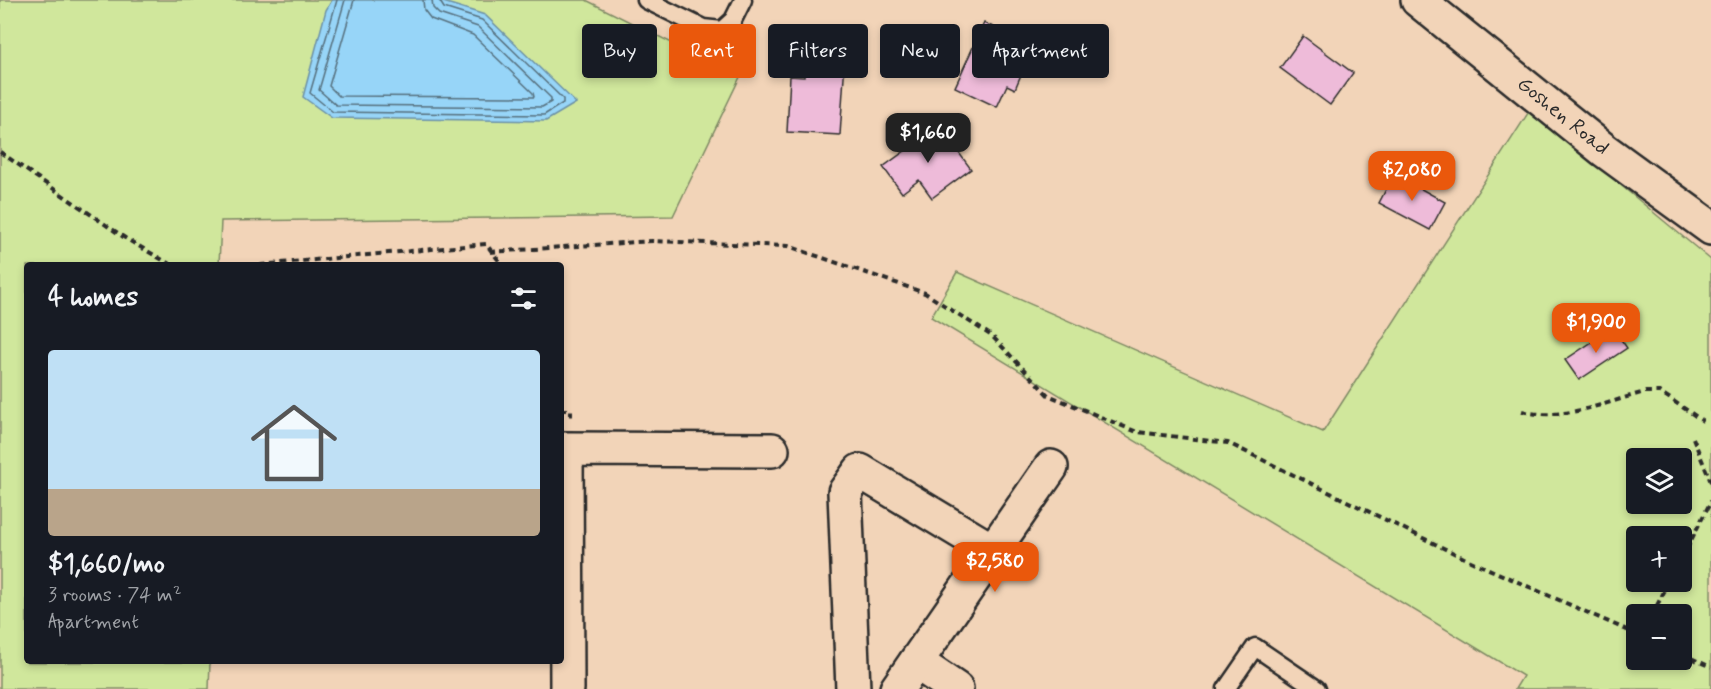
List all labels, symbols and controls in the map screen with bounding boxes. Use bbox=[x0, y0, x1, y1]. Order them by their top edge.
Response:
chip: Buy bbox=[582, 24, 657, 78]
chip: Rent bbox=[669, 24, 756, 78]
chip: Filters bbox=[768, 24, 868, 78]
chip: New bbox=[880, 24, 960, 78]
chip: Apartment bbox=[972, 24, 1109, 78]
street label: Goshen Road bbox=[1511, 70, 1615, 162]
pin: $1,660 bbox=[879, 113, 977, 164]
text: $1,660 bbox=[900, 119, 956, 146]
pin: $2,080 bbox=[1363, 151, 1461, 202]
text: $2,080 bbox=[1382, 157, 1442, 184]
text: 4 homes bbox=[48, 281, 138, 315]
icon: filters bbox=[507, 282, 540, 315]
pin: $1,900 bbox=[1547, 303, 1645, 354]
text: $1,900 bbox=[1566, 309, 1626, 336]
icon: home bbox=[240, 389, 348, 497]
map controls bbox=[1626, 448, 1692, 670]
button: layers bbox=[1626, 448, 1692, 514]
button: + bbox=[1626, 526, 1692, 592]
pin: $2,580 bbox=[946, 542, 1044, 593]
text: $1,660/mo bbox=[48, 548, 165, 582]
text: $2,580 bbox=[966, 548, 1024, 575]
text: 3 rooms · 74 m² bbox=[48, 582, 182, 609]
button: − bbox=[1626, 604, 1692, 670]
text: Apartment bbox=[48, 609, 139, 636]

